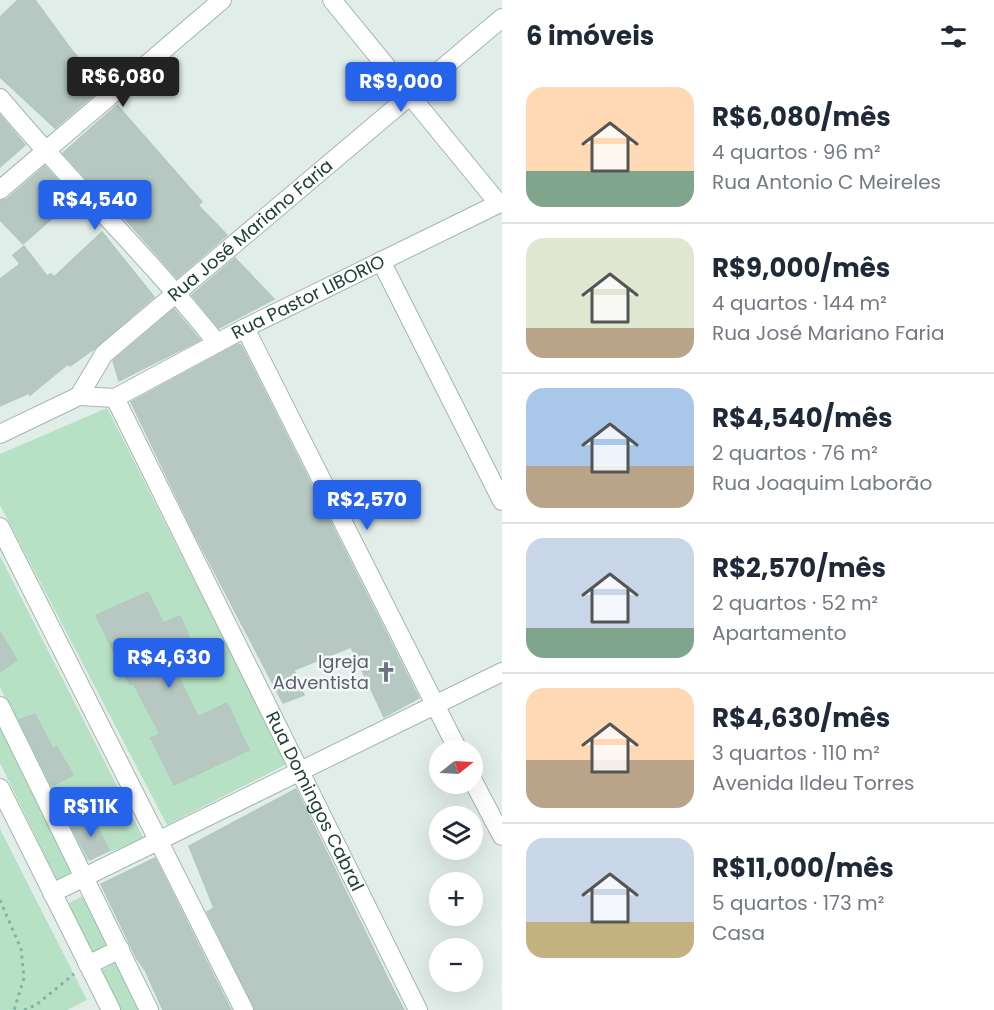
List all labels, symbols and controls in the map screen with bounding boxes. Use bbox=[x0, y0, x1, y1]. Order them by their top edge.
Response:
text: 6 imóveis bbox=[526, 18, 654, 54]
icon: filters bbox=[937, 20, 970, 53]
pin: R$6,080 bbox=[68, 57, 178, 108]
text: R$6,080 bbox=[81, 62, 165, 90]
pin: R$9,000 bbox=[346, 62, 456, 113]
text: R$9,000 bbox=[359, 67, 443, 95]
text: R$6,080/mês bbox=[712, 99, 891, 135]
icon: home bbox=[574, 111, 646, 183]
text: 4 quartos · 96 m² bbox=[712, 138, 881, 166]
street label: Rua José Mariano Faria bbox=[162, 153, 338, 307]
text: Rua Antonio C Meireles bbox=[712, 168, 941, 196]
pin: R$4,540 bbox=[40, 180, 150, 231]
text: R$4,540 bbox=[52, 185, 138, 213]
street label: Rua Pastor LIBORIO bbox=[227, 248, 389, 345]
text: R$9,000/mês bbox=[712, 250, 890, 286]
icon: home bbox=[574, 262, 646, 334]
text: 4 quartos · 144 m² bbox=[712, 289, 887, 317]
text: Rua José Mariano Faria bbox=[712, 319, 944, 347]
text: R$4,540/mês bbox=[712, 400, 892, 436]
icon: home bbox=[574, 412, 646, 484]
text: 2 quartos · 76 m² bbox=[712, 439, 878, 467]
text: Rua Joaquim Laborão bbox=[712, 469, 932, 497]
pin: R$2,570 bbox=[312, 480, 422, 531]
text: R$2,570 bbox=[327, 485, 407, 513]
text: R$2,570/mês bbox=[712, 550, 886, 586]
icon: home bbox=[574, 562, 646, 634]
text: 2 quartos · 52 m² bbox=[712, 589, 878, 617]
text: Apartamento bbox=[712, 619, 847, 647]
pin: R$4,630 bbox=[114, 638, 224, 689]
text: R$4,630 bbox=[127, 643, 211, 671]
place label: Igreja Adventista bbox=[273, 649, 369, 695]
church icon: Igreja Adventista bbox=[374, 660, 398, 684]
text: R$4,630/mês bbox=[712, 700, 890, 736]
street label: Rua Domingos Cabral bbox=[260, 707, 370, 895]
icon: home bbox=[574, 712, 646, 784]
text: 3 quartos · 110 m² bbox=[712, 739, 880, 767]
north arrow bbox=[429, 740, 483, 794]
map controls bbox=[429, 740, 483, 992]
text: Avenida Ildeu Torres bbox=[712, 769, 914, 797]
pin: R$11K bbox=[49, 787, 133, 838]
text: R$11K bbox=[63, 792, 119, 820]
button: layers bbox=[429, 806, 483, 860]
text: R$11,000/mês bbox=[712, 850, 894, 886]
icon: home bbox=[574, 862, 646, 934]
button: + bbox=[429, 872, 483, 926]
text: 5 quartos · 173 m² bbox=[712, 889, 884, 917]
text: Casa bbox=[712, 919, 765, 947]
button: − bbox=[429, 938, 483, 992]

